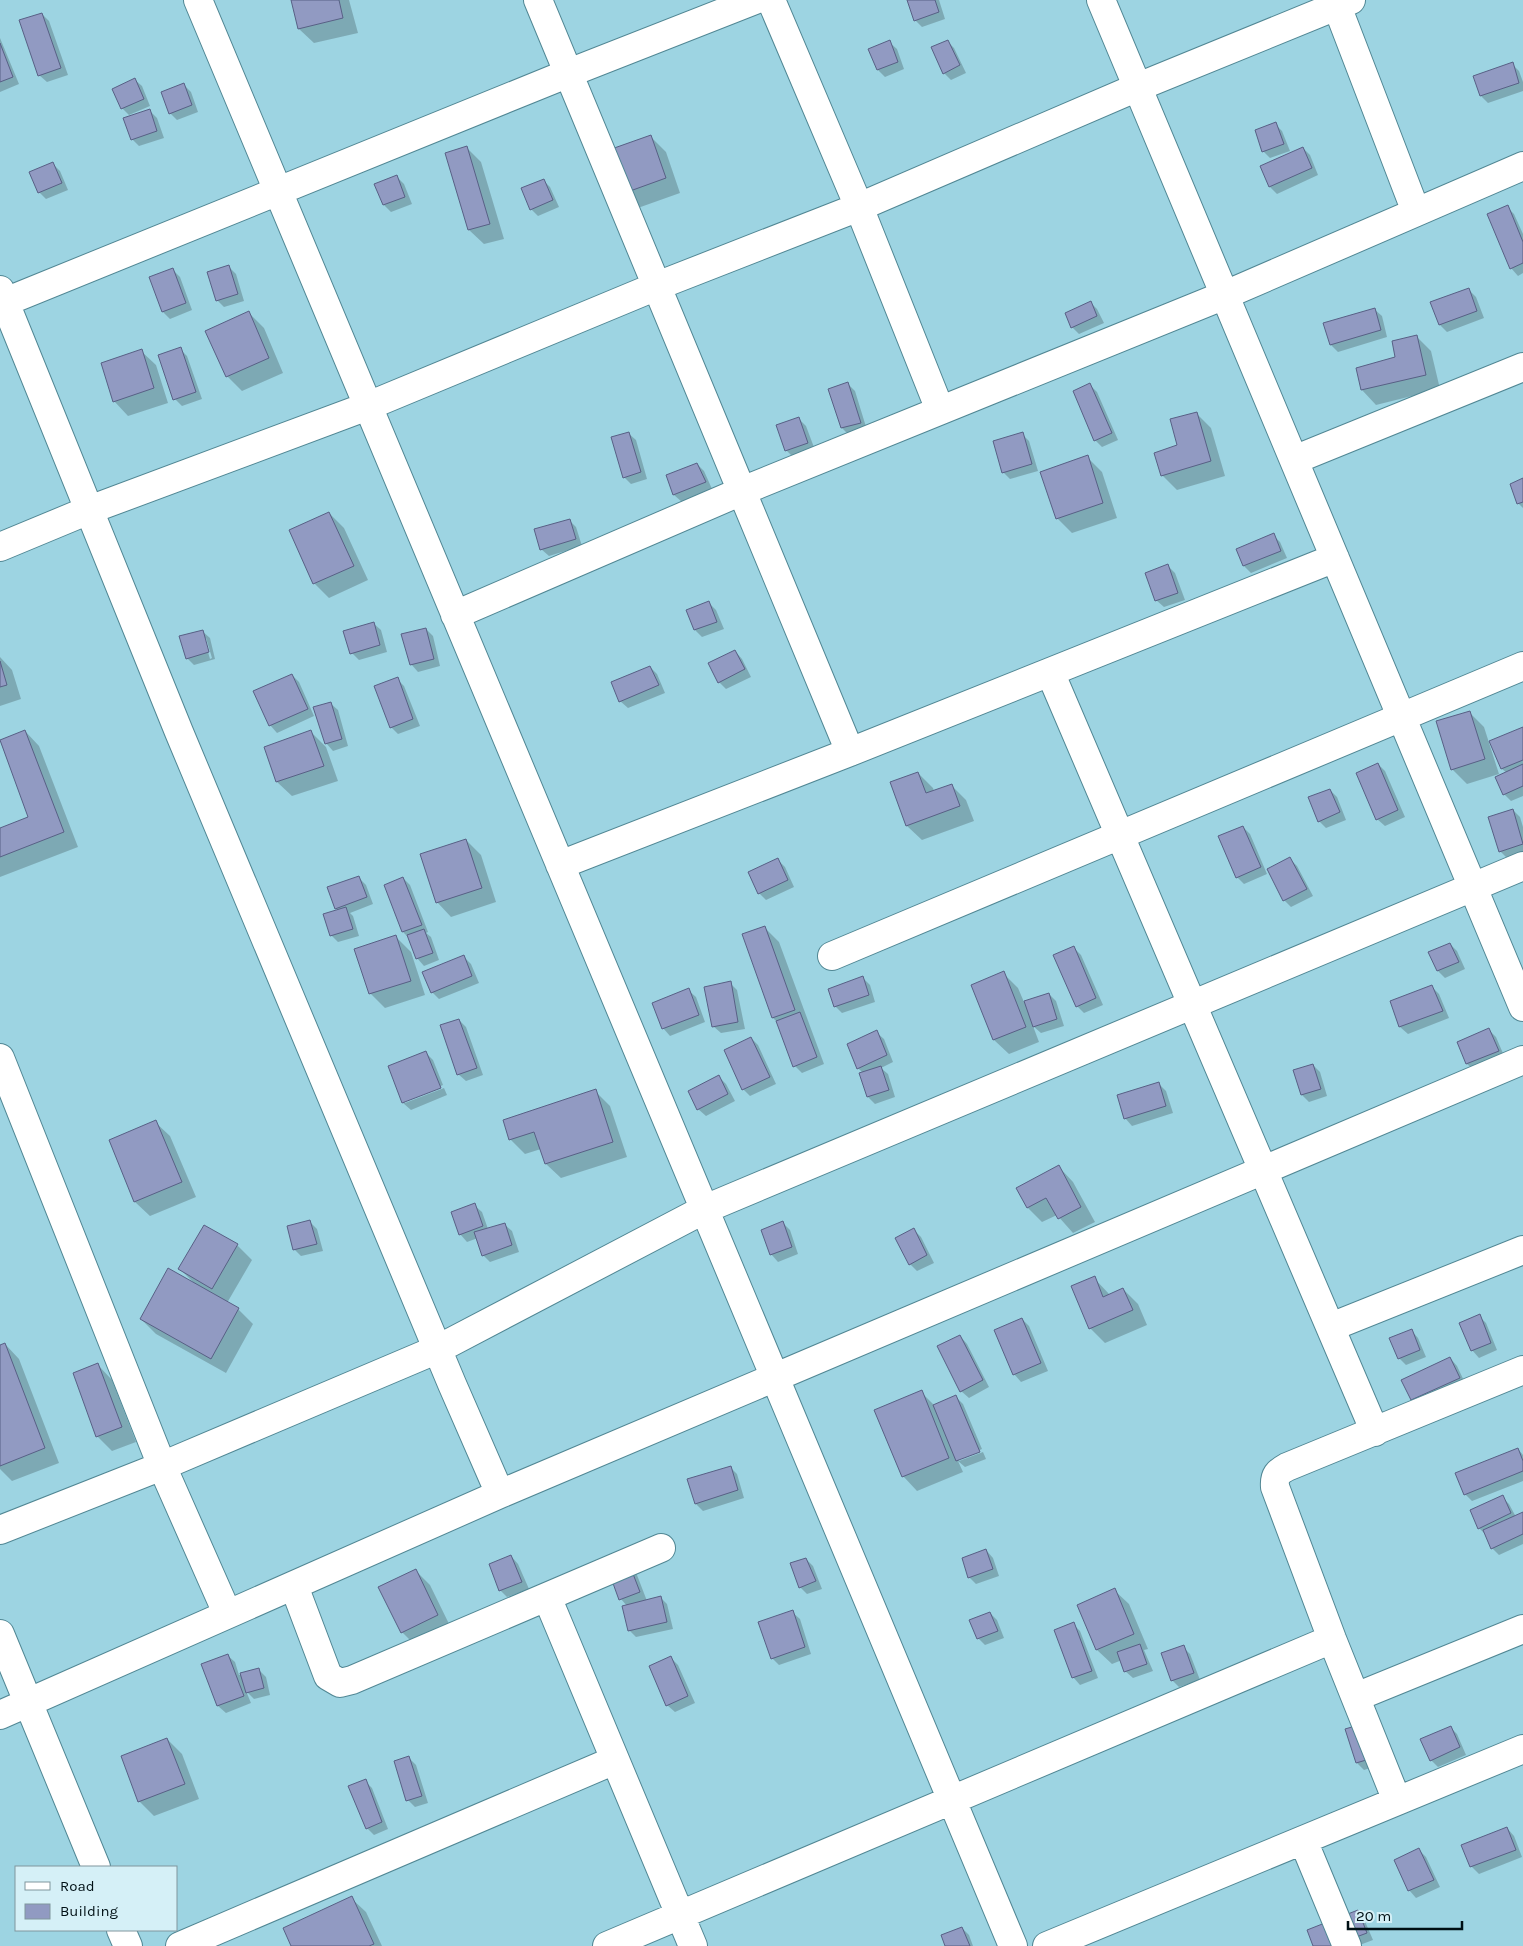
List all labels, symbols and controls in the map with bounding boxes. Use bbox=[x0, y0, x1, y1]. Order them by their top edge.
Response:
legend bbox=[15, 1866, 178, 1931]
text: Road bbox=[60, 1877, 95, 1895]
scale bar bbox=[1348, 1898, 1462, 1930]
text: Building bbox=[60, 1902, 118, 1920]
text: 20 m bbox=[1356, 1907, 1391, 1925]

